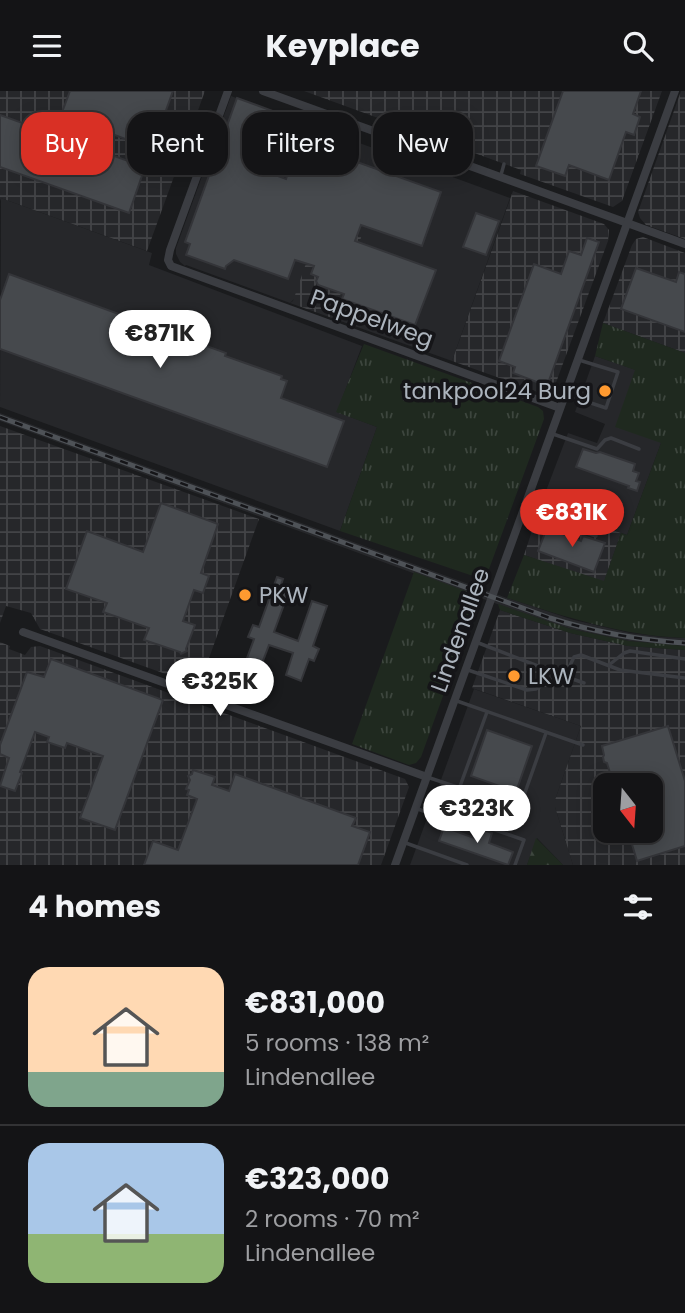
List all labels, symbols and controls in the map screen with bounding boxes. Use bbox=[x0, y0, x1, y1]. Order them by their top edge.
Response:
text: Keyplace bbox=[265, 23, 420, 68]
icon: menu bbox=[28, 27, 66, 65]
icon: search bbox=[619, 27, 657, 65]
chip: Buy bbox=[21, 112, 113, 175]
chip: Rent bbox=[127, 112, 228, 175]
chip: Filters bbox=[242, 112, 359, 175]
chip: New bbox=[373, 112, 473, 175]
street label: Pappelweg bbox=[306, 281, 438, 355]
pin: €871K bbox=[111, 310, 209, 370]
text: €871K bbox=[125, 317, 195, 349]
place label: tankpool24 Burg bbox=[403, 375, 591, 407]
marker: tankpool24 Burg bbox=[597, 383, 613, 399]
pin: €831K bbox=[523, 489, 621, 549]
text: €831K bbox=[536, 496, 608, 528]
street label: Lindenallee bbox=[423, 563, 497, 697]
place label: PKW bbox=[259, 579, 309, 611]
marker: PKW bbox=[237, 587, 253, 603]
pin: €325K bbox=[171, 659, 269, 718]
place label: LKW bbox=[528, 660, 574, 692]
text: €325K bbox=[182, 665, 258, 697]
marker: LKW bbox=[506, 668, 522, 684]
north arrow bbox=[593, 773, 663, 843]
map controls bbox=[593, 773, 663, 843]
pin: €323K bbox=[428, 785, 526, 845]
text: €323K bbox=[439, 792, 515, 824]
text: 4 homes bbox=[28, 885, 161, 928]
icon: filters bbox=[619, 888, 657, 926]
text: €831,000 bbox=[245, 981, 385, 1024]
icon: home bbox=[84, 995, 168, 1079]
text: 5 rooms · 138 m² bbox=[245, 1027, 429, 1059]
text: Lindenallee bbox=[245, 1061, 375, 1093]
text: €323,000 bbox=[245, 1157, 390, 1200]
icon: home bbox=[84, 1171, 168, 1255]
text: 2 rooms · 70 m² bbox=[245, 1203, 420, 1235]
text: Lindenallee bbox=[245, 1237, 375, 1269]

